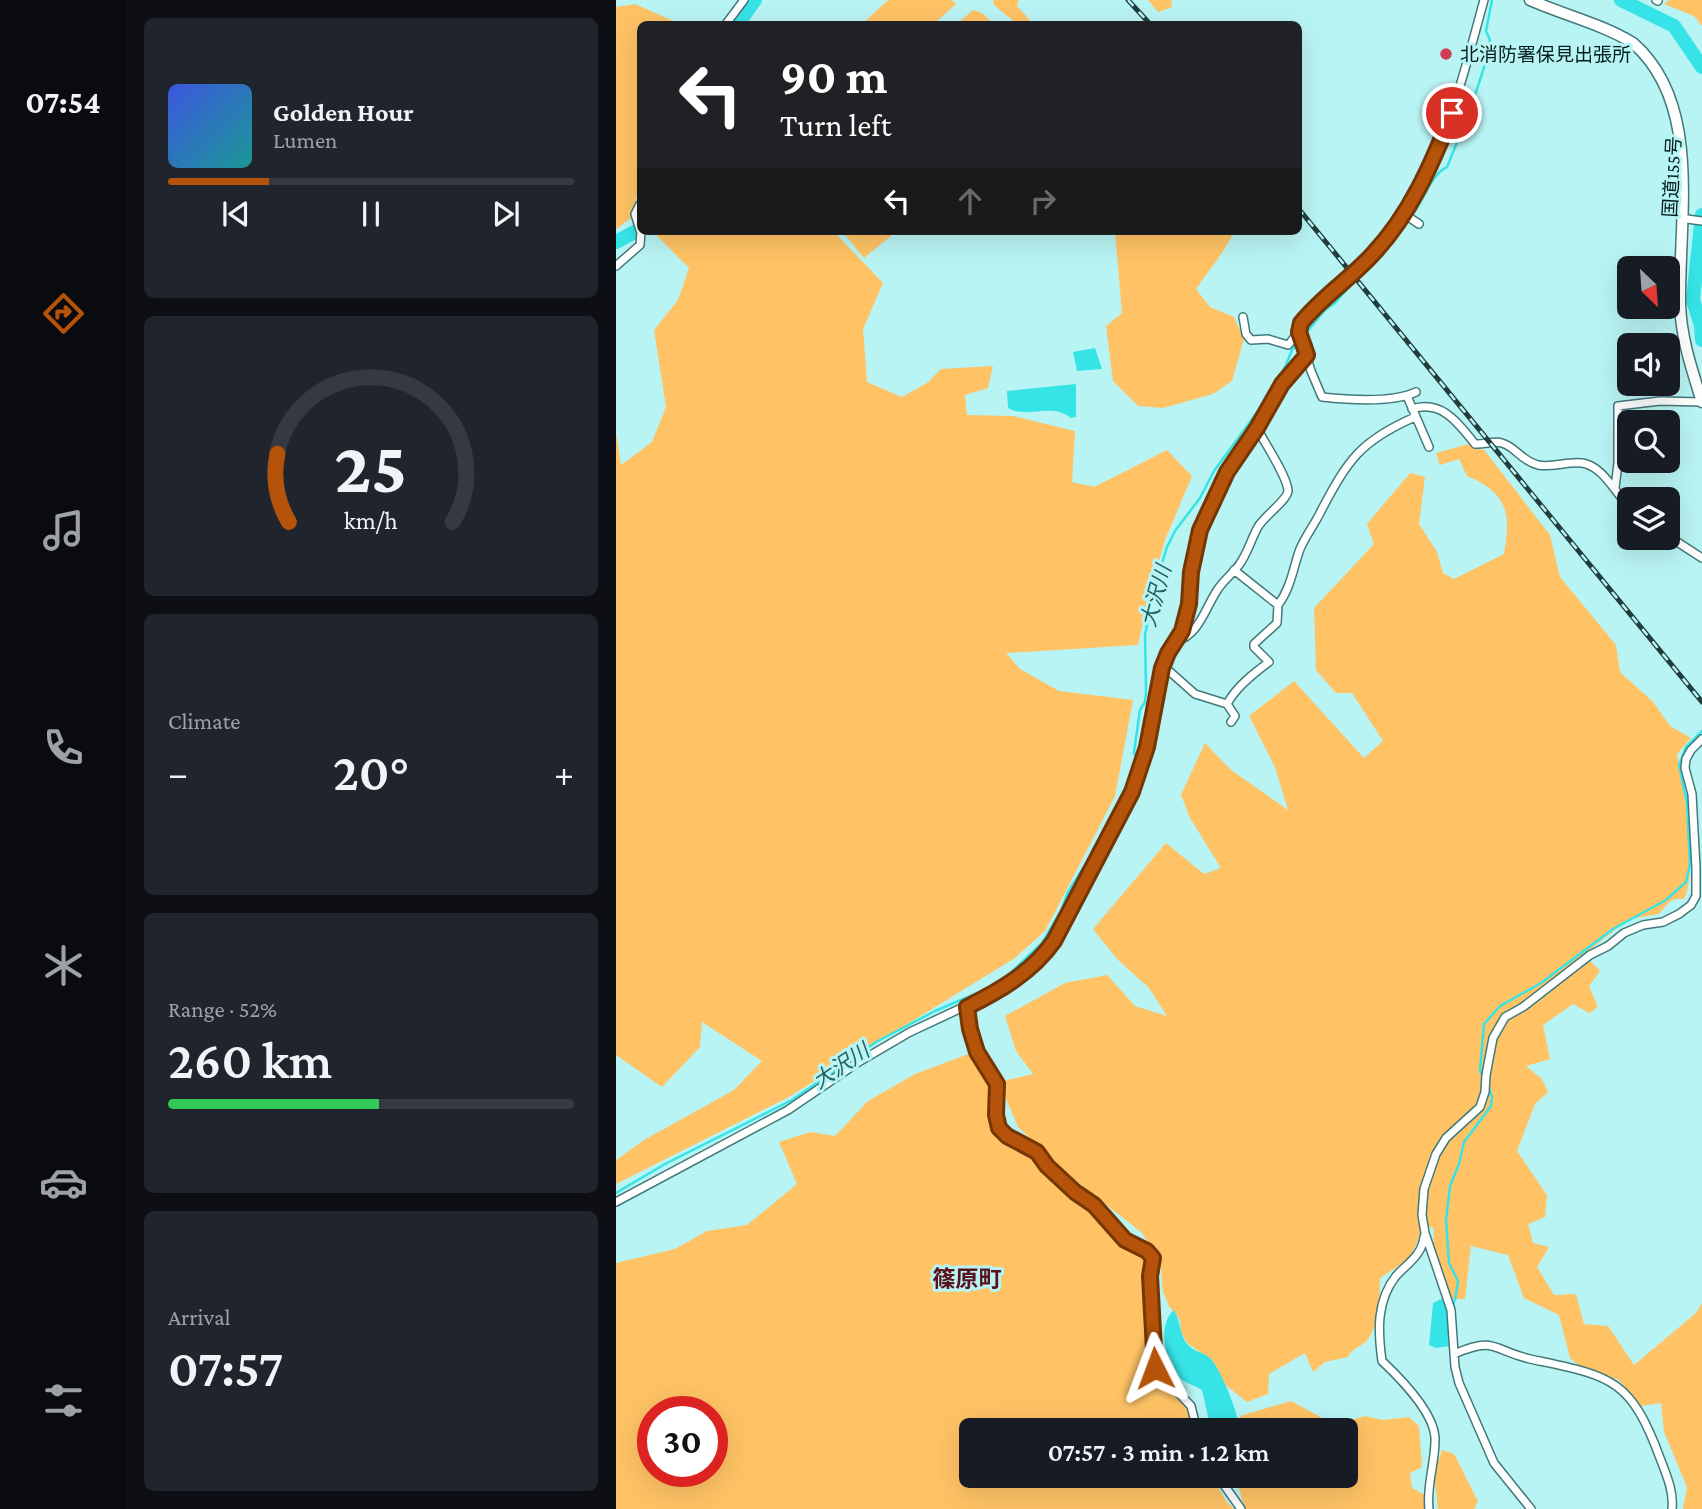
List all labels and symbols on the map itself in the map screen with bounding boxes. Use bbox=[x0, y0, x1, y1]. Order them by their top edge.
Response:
place label: 北消防署保見出張所 bbox=[1460, 44, 1631, 65]
marker: 北消防署保見出張所 bbox=[1438, 46, 1454, 62]
pin bbox=[1422, 83, 1482, 143]
street label: 国道155号 bbox=[1659, 136, 1685, 218]
north arrow bbox=[1617, 256, 1680, 318]
water label: 大沢川 bbox=[1136, 561, 1176, 630]
water label: 大沢川 bbox=[808, 1037, 875, 1094]
district label: 篠原町 bbox=[933, 1266, 1002, 1292]
position arrow bbox=[1118, 1331, 1192, 1405]
speed limit sign: 30 bbox=[637, 1396, 728, 1487]

